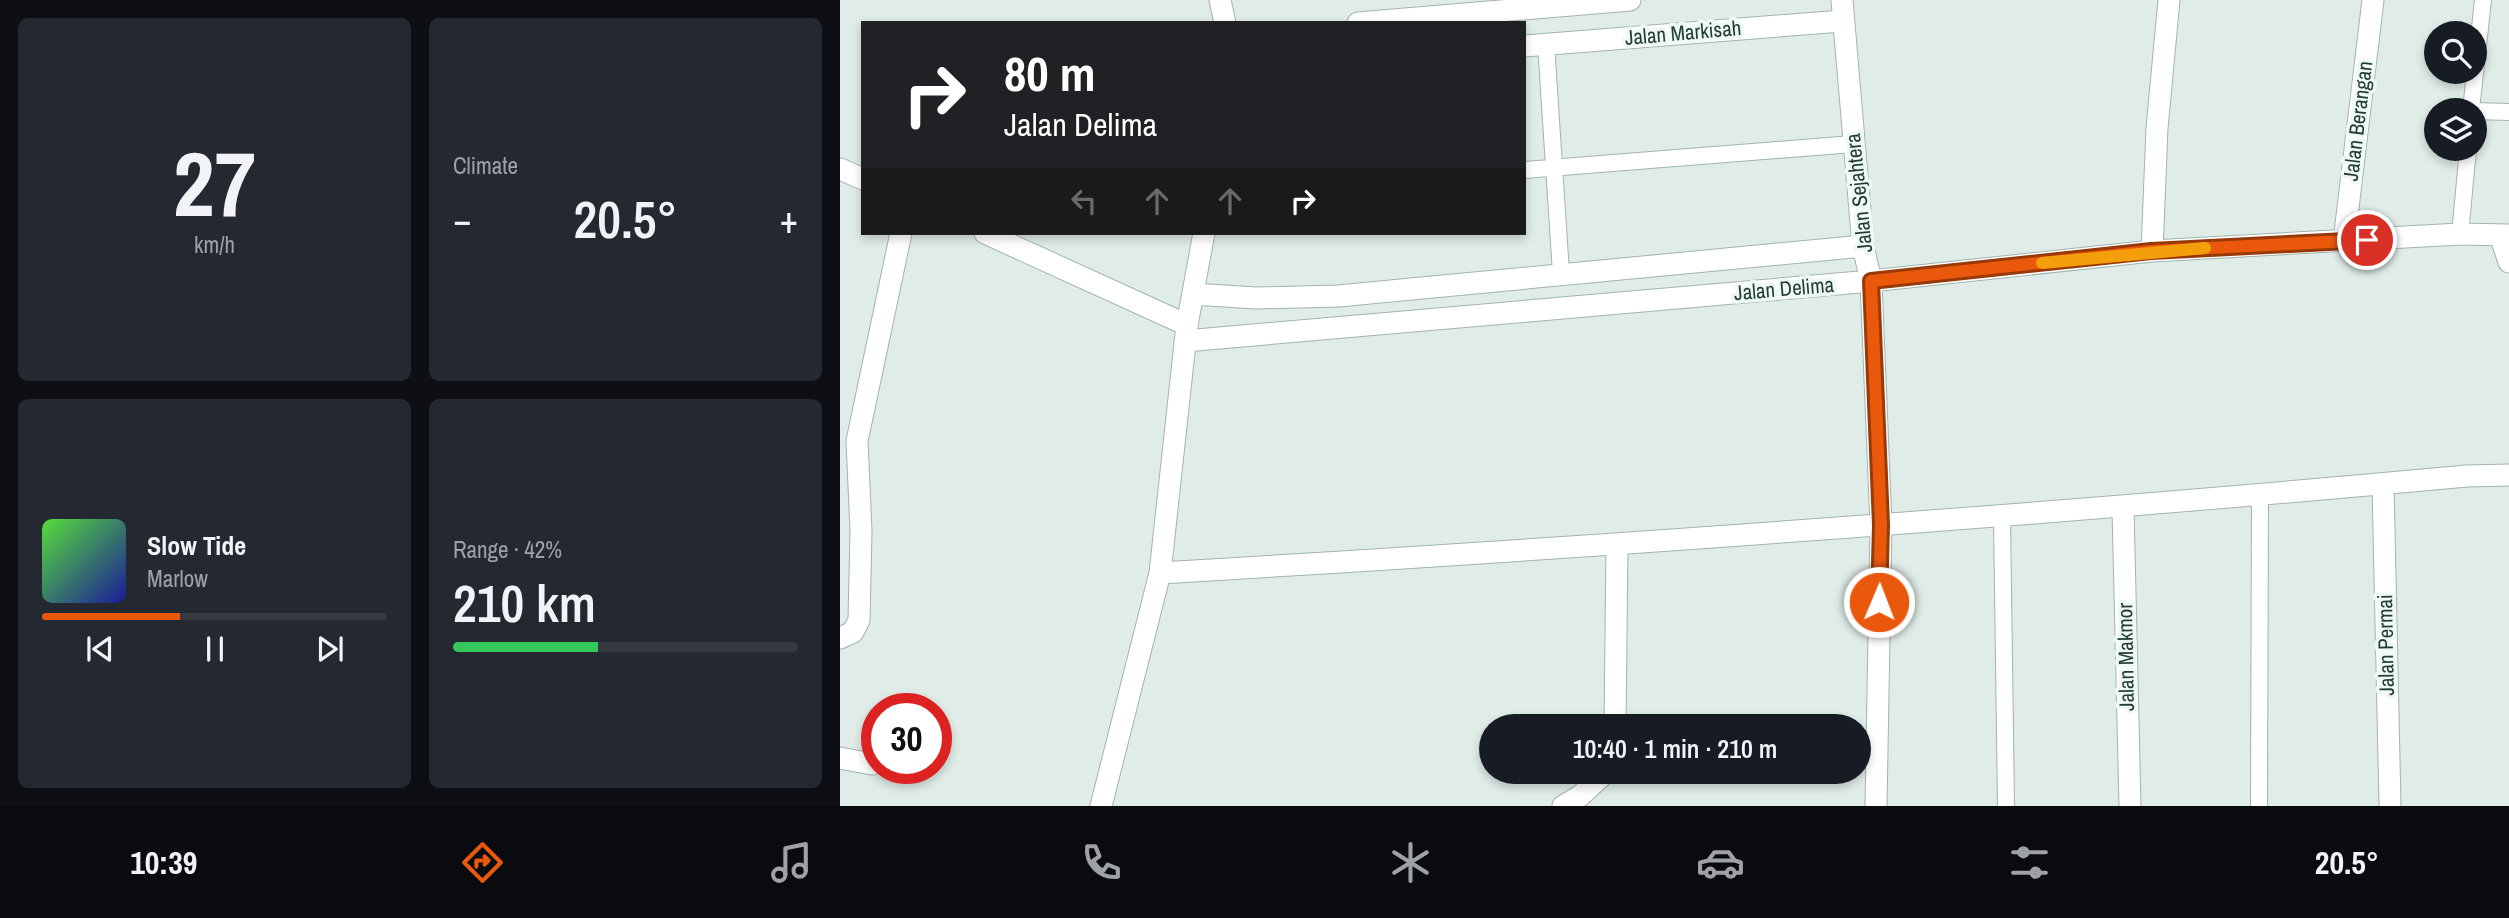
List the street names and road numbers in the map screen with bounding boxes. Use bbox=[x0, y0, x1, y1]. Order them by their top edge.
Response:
street label: Jalan Markisah bbox=[1624, 13, 1742, 52]
street label: Jalan Berangan bbox=[2336, 59, 2379, 183]
street label: Jalan Sejahtera bbox=[1838, 132, 1879, 254]
street label: Jalan Delima bbox=[1733, 270, 1836, 307]
street label: Jalan Permai bbox=[2370, 594, 2401, 696]
street label: Jalan Makmor bbox=[2110, 602, 2141, 711]

